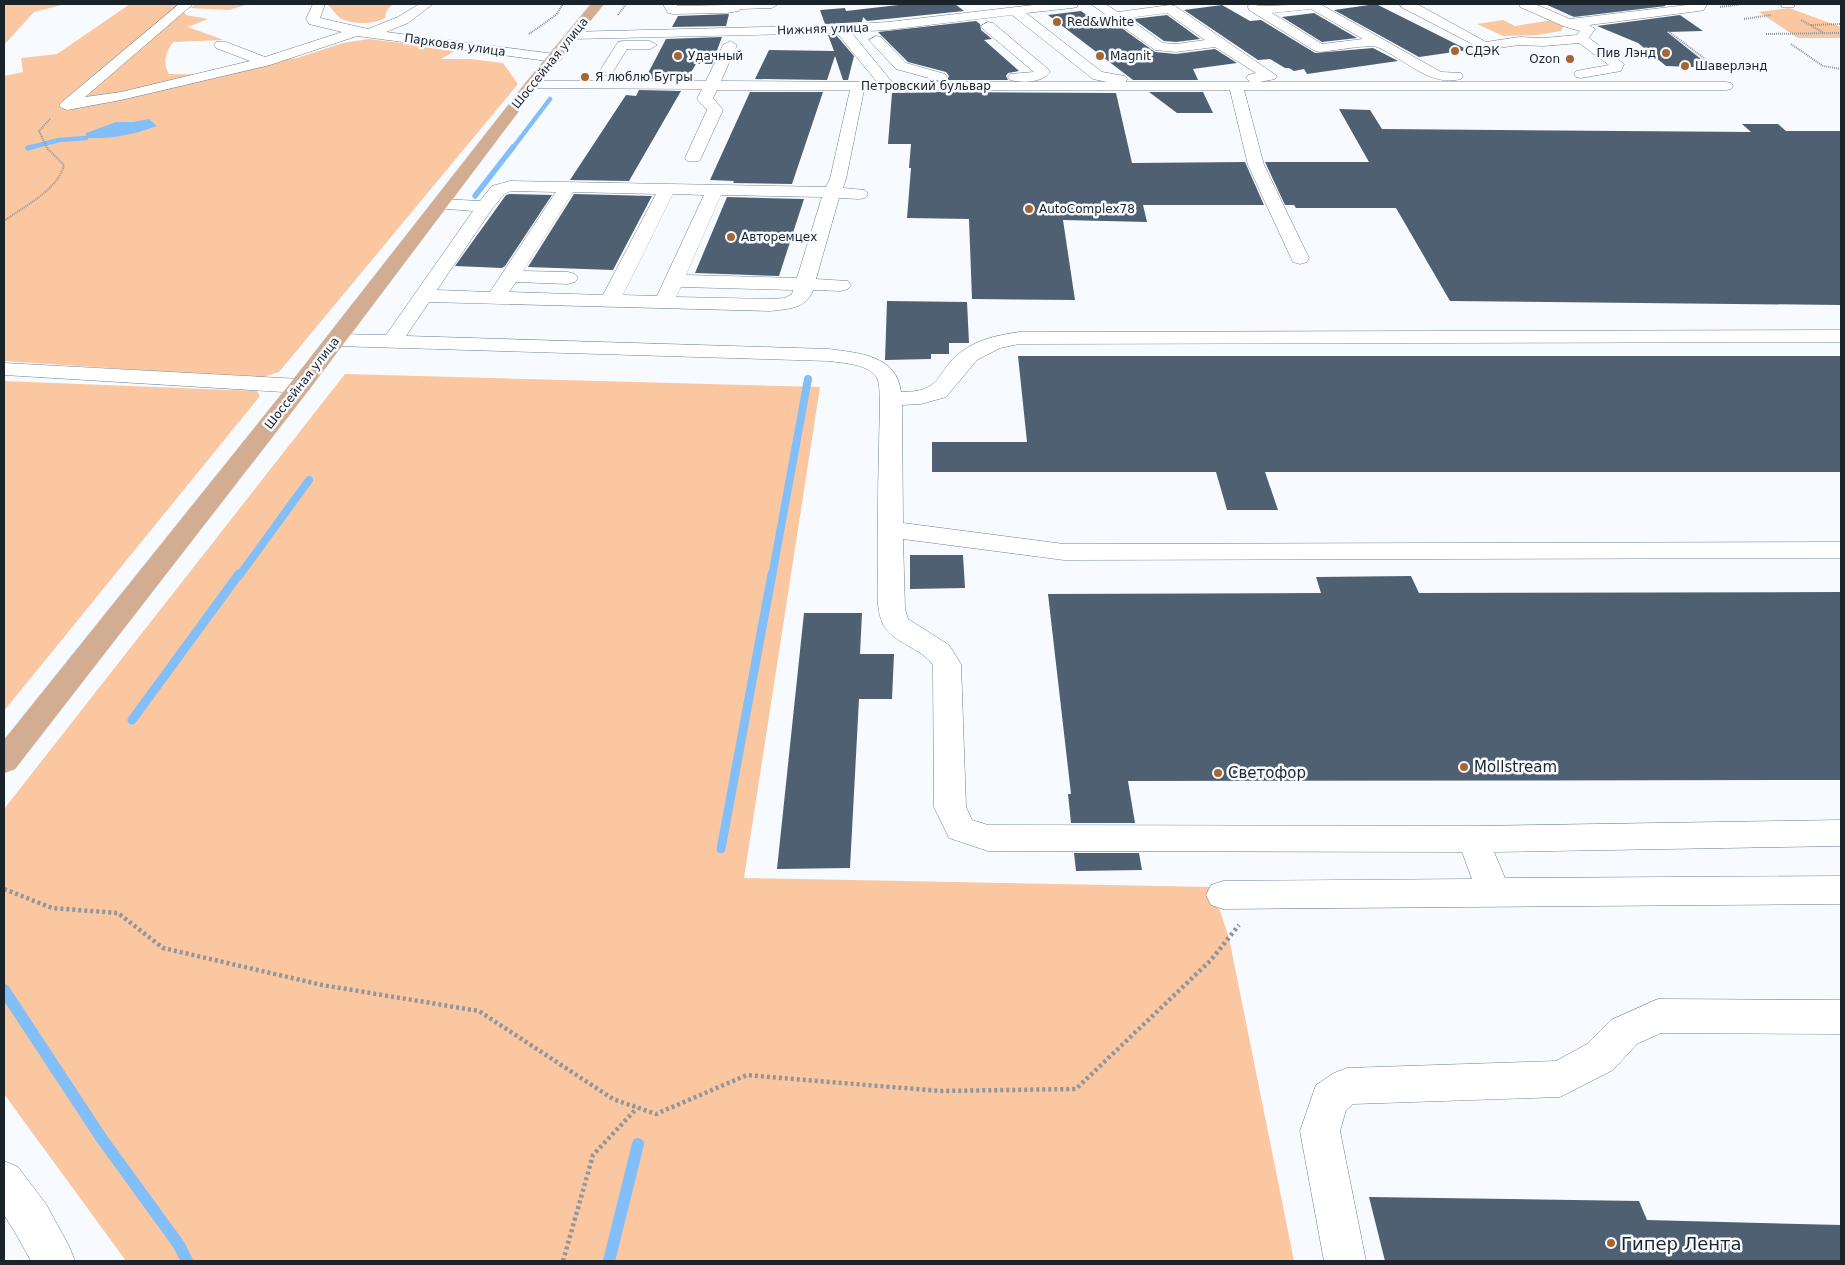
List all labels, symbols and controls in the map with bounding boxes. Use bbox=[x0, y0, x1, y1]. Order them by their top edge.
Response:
street label: Шоссейная улица bbox=[509, 15, 591, 111]
place label: Red&White bbox=[1067, 15, 1134, 29]
marker: Red&White bbox=[1051, 16, 1063, 28]
street label: Нижняя улица bbox=[777, 20, 869, 38]
street label: Парковая улица bbox=[403, 31, 507, 59]
place label: СДЭК bbox=[1465, 44, 1500, 58]
marker: СДЭК bbox=[1449, 45, 1461, 57]
place label: Пив Лэнд bbox=[1597, 46, 1656, 60]
marker: Пив Лэнд bbox=[1660, 47, 1672, 59]
place label: Удачный bbox=[688, 49, 743, 63]
place label: Magnit bbox=[1110, 49, 1151, 63]
marker: Удачный bbox=[672, 50, 684, 62]
marker: Magnit bbox=[1094, 50, 1106, 62]
place label: Ozon bbox=[1529, 52, 1560, 66]
marker: Ozon bbox=[1564, 53, 1576, 65]
place label: Шаверлэнд bbox=[1695, 59, 1768, 73]
marker: Шаверлэнд bbox=[1679, 60, 1691, 72]
place label: Я люблю Бугры bbox=[595, 70, 693, 84]
marker: Я люблю Бугры bbox=[579, 71, 591, 83]
street label: Петровский бульвар bbox=[861, 79, 991, 93]
place label: AutoComplex78 bbox=[1039, 202, 1135, 216]
marker: AutoComplex78 bbox=[1023, 203, 1035, 215]
place label: Авторемцех bbox=[741, 230, 817, 244]
marker: Авторемцех bbox=[725, 231, 737, 243]
street label: Шоссейная улица bbox=[262, 334, 342, 432]
place label: Mollstream bbox=[1474, 758, 1557, 776]
marker: Mollstream bbox=[1458, 761, 1470, 773]
place label: Светофор bbox=[1228, 764, 1306, 782]
marker: Светофор bbox=[1212, 767, 1224, 779]
place label: Гипер Лента bbox=[1621, 1233, 1742, 1254]
marker: Гипер Лента bbox=[1605, 1237, 1617, 1249]

